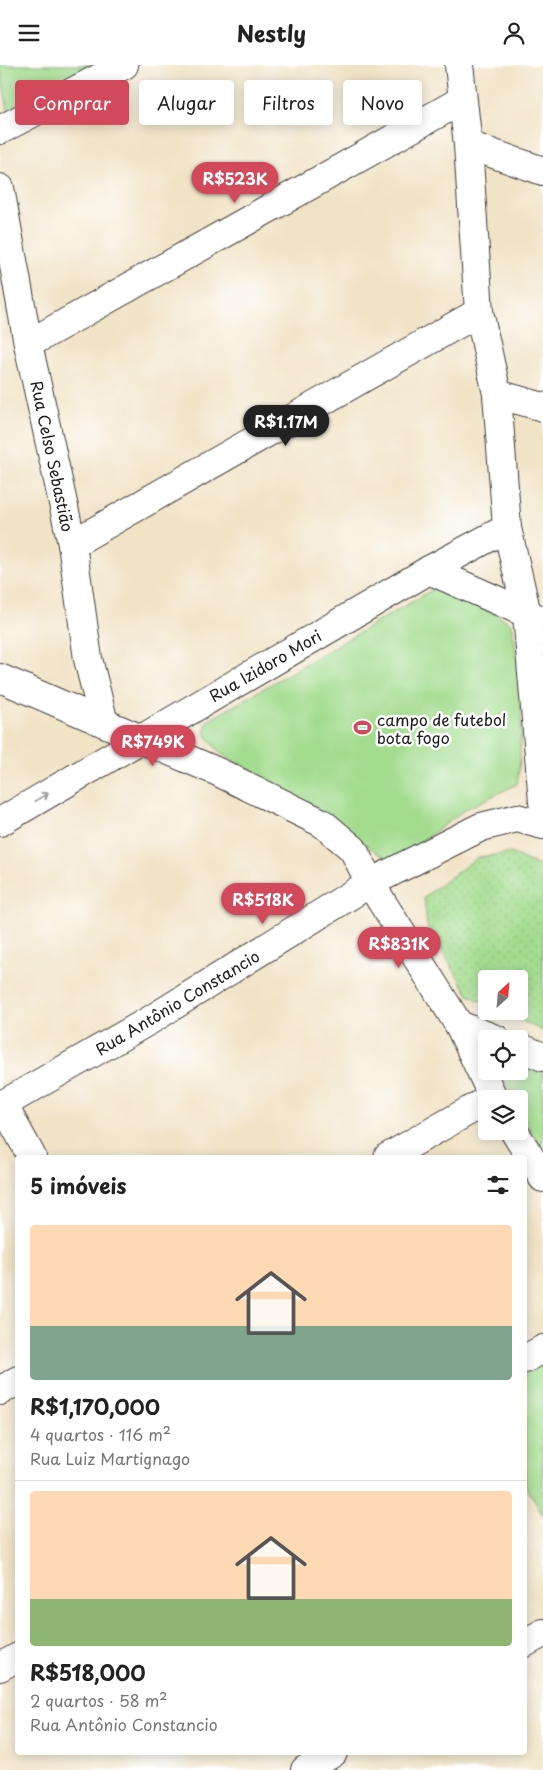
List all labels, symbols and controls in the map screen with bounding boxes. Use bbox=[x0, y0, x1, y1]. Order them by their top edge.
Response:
text: Nestly bbox=[237, 16, 306, 49]
icon: menu bbox=[15, 19, 43, 47]
icon: person bbox=[500, 19, 528, 47]
chip: Comprar bbox=[15, 80, 129, 125]
chip: Alugar bbox=[139, 80, 234, 125]
chip: Filtros bbox=[244, 80, 333, 125]
chip: Novo bbox=[343, 80, 422, 125]
pin: R$523K bbox=[194, 161, 276, 204]
text: R$523K bbox=[202, 166, 268, 190]
street label: Rua Celso Sebastião bbox=[25, 378, 81, 534]
pin: R$1.17M bbox=[240, 405, 332, 447]
text: R$1.17M bbox=[254, 409, 318, 433]
street label: Rua Izidoro Mori bbox=[204, 623, 326, 707]
place label: campo de futebol bota fogo bbox=[377, 707, 506, 749]
sports icon: campo de futebol bota fogo bbox=[353, 718, 373, 738]
pin: R$749K bbox=[112, 725, 194, 767]
text: R$749K bbox=[121, 729, 185, 753]
one-way arrow bbox=[34, 791, 48, 801]
pin: R$518K bbox=[222, 883, 304, 925]
text: R$518K bbox=[232, 887, 294, 911]
pin: R$831K bbox=[358, 927, 440, 969]
text: R$831K bbox=[369, 931, 429, 955]
street label: Rua Antônio Constancio bbox=[90, 943, 264, 1061]
north arrow bbox=[478, 970, 528, 1020]
map controls bbox=[478, 970, 528, 1140]
button: locate bbox=[478, 1030, 528, 1080]
button: layers bbox=[478, 1090, 528, 1140]
text: 5 imóveis bbox=[30, 1169, 127, 1201]
icon: filters bbox=[484, 1171, 512, 1199]
icon: home bbox=[226, 1258, 316, 1348]
text: R$1,170,000 bbox=[30, 1390, 160, 1422]
text: 4 quartos · 116 m² bbox=[30, 1422, 171, 1446]
text: Rua Luiz Martignago bbox=[30, 1446, 190, 1470]
icon: home bbox=[226, 1523, 316, 1613]
text: R$518,000 bbox=[30, 1656, 146, 1688]
text: 2 quartos · 58 m² bbox=[30, 1688, 168, 1712]
text: Rua Antônio Constancio bbox=[30, 1712, 218, 1736]

